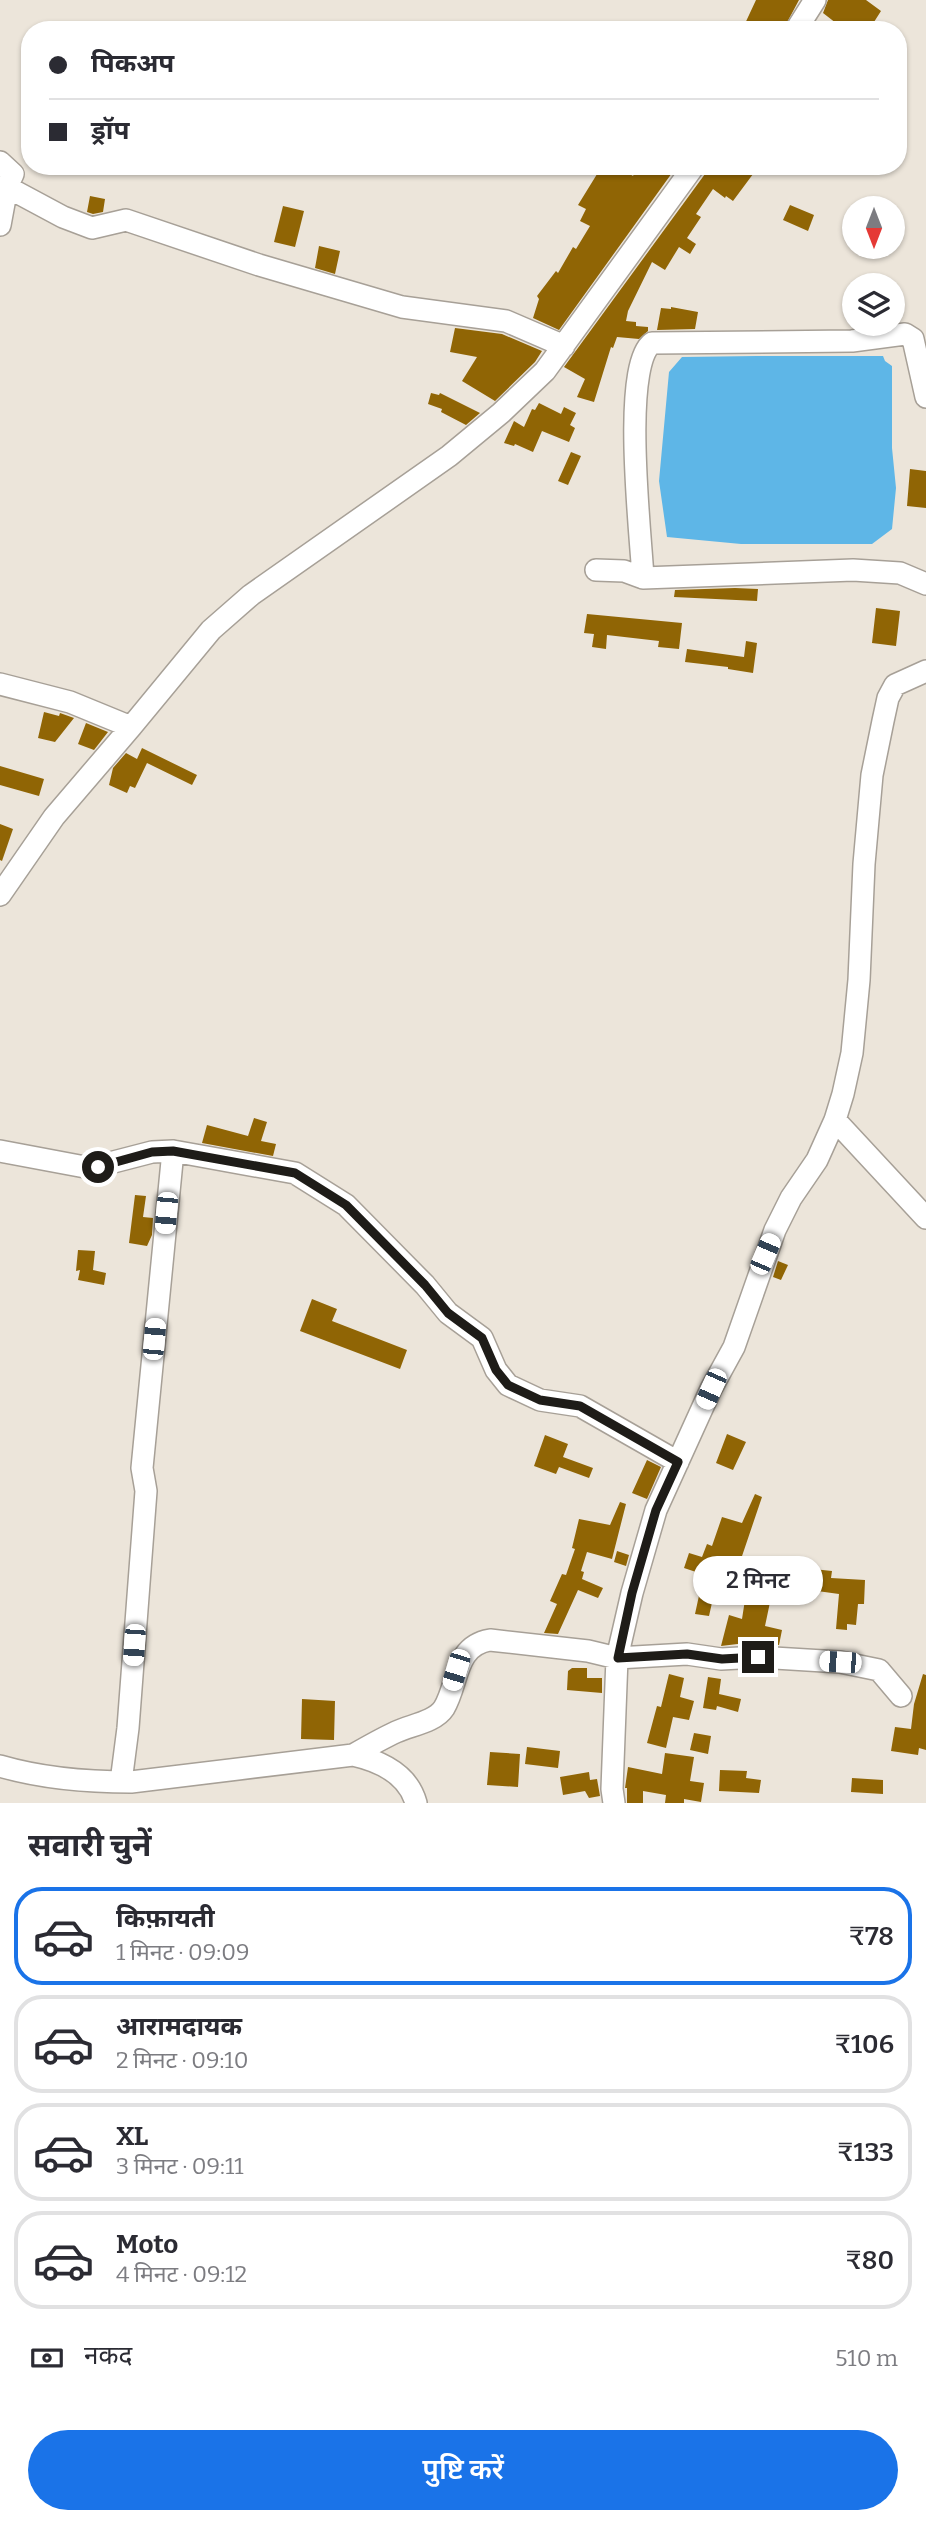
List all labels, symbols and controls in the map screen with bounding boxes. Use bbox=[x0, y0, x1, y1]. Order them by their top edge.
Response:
text: पिकअप bbox=[91, 48, 174, 79]
text: ड्रॉप bbox=[91, 115, 129, 146]
north arrow bbox=[842, 196, 905, 259]
map controls bbox=[842, 196, 905, 336]
button: layers bbox=[842, 273, 905, 336]
route start bbox=[82, 1151, 114, 1183]
car bbox=[154, 1191, 179, 1235]
car bbox=[748, 1231, 783, 1277]
car bbox=[142, 1317, 167, 1361]
car bbox=[693, 1366, 730, 1412]
callout: 2 मिनट bbox=[693, 1556, 823, 1604]
text: 2 मिनट bbox=[726, 1566, 790, 1594]
car bbox=[123, 1623, 146, 1667]
route end bbox=[742, 1641, 774, 1673]
car bbox=[440, 1647, 473, 1693]
car bbox=[819, 1650, 862, 1674]
text: सवारी चुनें bbox=[28, 1826, 152, 1864]
text: किफ़ायती bbox=[116, 1903, 215, 1934]
icon: car bbox=[32, 1905, 95, 1968]
text: ₹78 bbox=[849, 1921, 894, 1952]
text: 1 मिनट · 09:09 bbox=[116, 1938, 249, 1966]
text: आरामदायक bbox=[116, 2011, 242, 2042]
icon: car bbox=[32, 2013, 95, 2076]
text: ₹106 bbox=[835, 2029, 894, 2060]
text: 2 मिनट · 09:10 bbox=[116, 2046, 248, 2074]
icon: car bbox=[32, 2121, 95, 2184]
text: XL bbox=[116, 2121, 148, 2152]
text: ₹133 bbox=[837, 2137, 894, 2168]
text: 3 मिनट · 09:11 bbox=[116, 2152, 244, 2180]
icon: car bbox=[32, 2229, 95, 2292]
text: Moto bbox=[116, 2229, 178, 2260]
text: ₹80 bbox=[845, 2245, 894, 2276]
text: 4 मिनट · 09:12 bbox=[116, 2260, 247, 2288]
icon: cash bbox=[28, 2339, 66, 2377]
text: नकद bbox=[84, 2340, 132, 2371]
text: 510 m bbox=[835, 2344, 898, 2372]
button: पुष्टि करें bbox=[28, 2430, 898, 2510]

